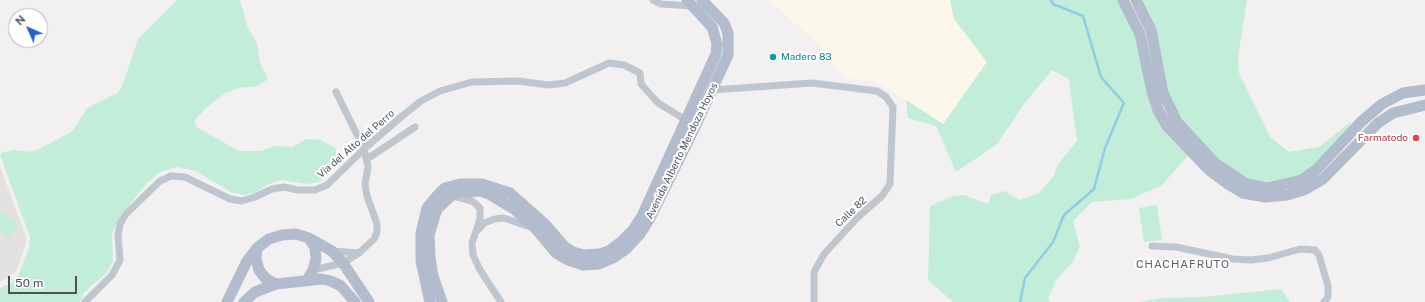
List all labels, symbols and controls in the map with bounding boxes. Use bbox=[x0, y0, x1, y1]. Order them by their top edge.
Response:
north arrow bbox=[8, 8, 48, 48]
text: N bbox=[13, 13, 28, 28]
place label: Madero 83 bbox=[781, 51, 832, 63]
marker: Madero 83 bbox=[768, 52, 778, 62]
street label: Avenida Alberto Mendoza Hoyos bbox=[644, 81, 720, 221]
street label: Vía del Alto del Perro bbox=[315, 107, 397, 181]
place label: Farmatodo bbox=[1358, 132, 1408, 144]
marker: Farmatodo bbox=[1411, 133, 1421, 143]
street label: Calle 82 bbox=[833, 194, 869, 230]
district label: CHACHAFRUTO bbox=[1136, 258, 1230, 272]
scale bar bbox=[10, 268, 79, 294]
text: 50 m bbox=[15, 276, 43, 290]

